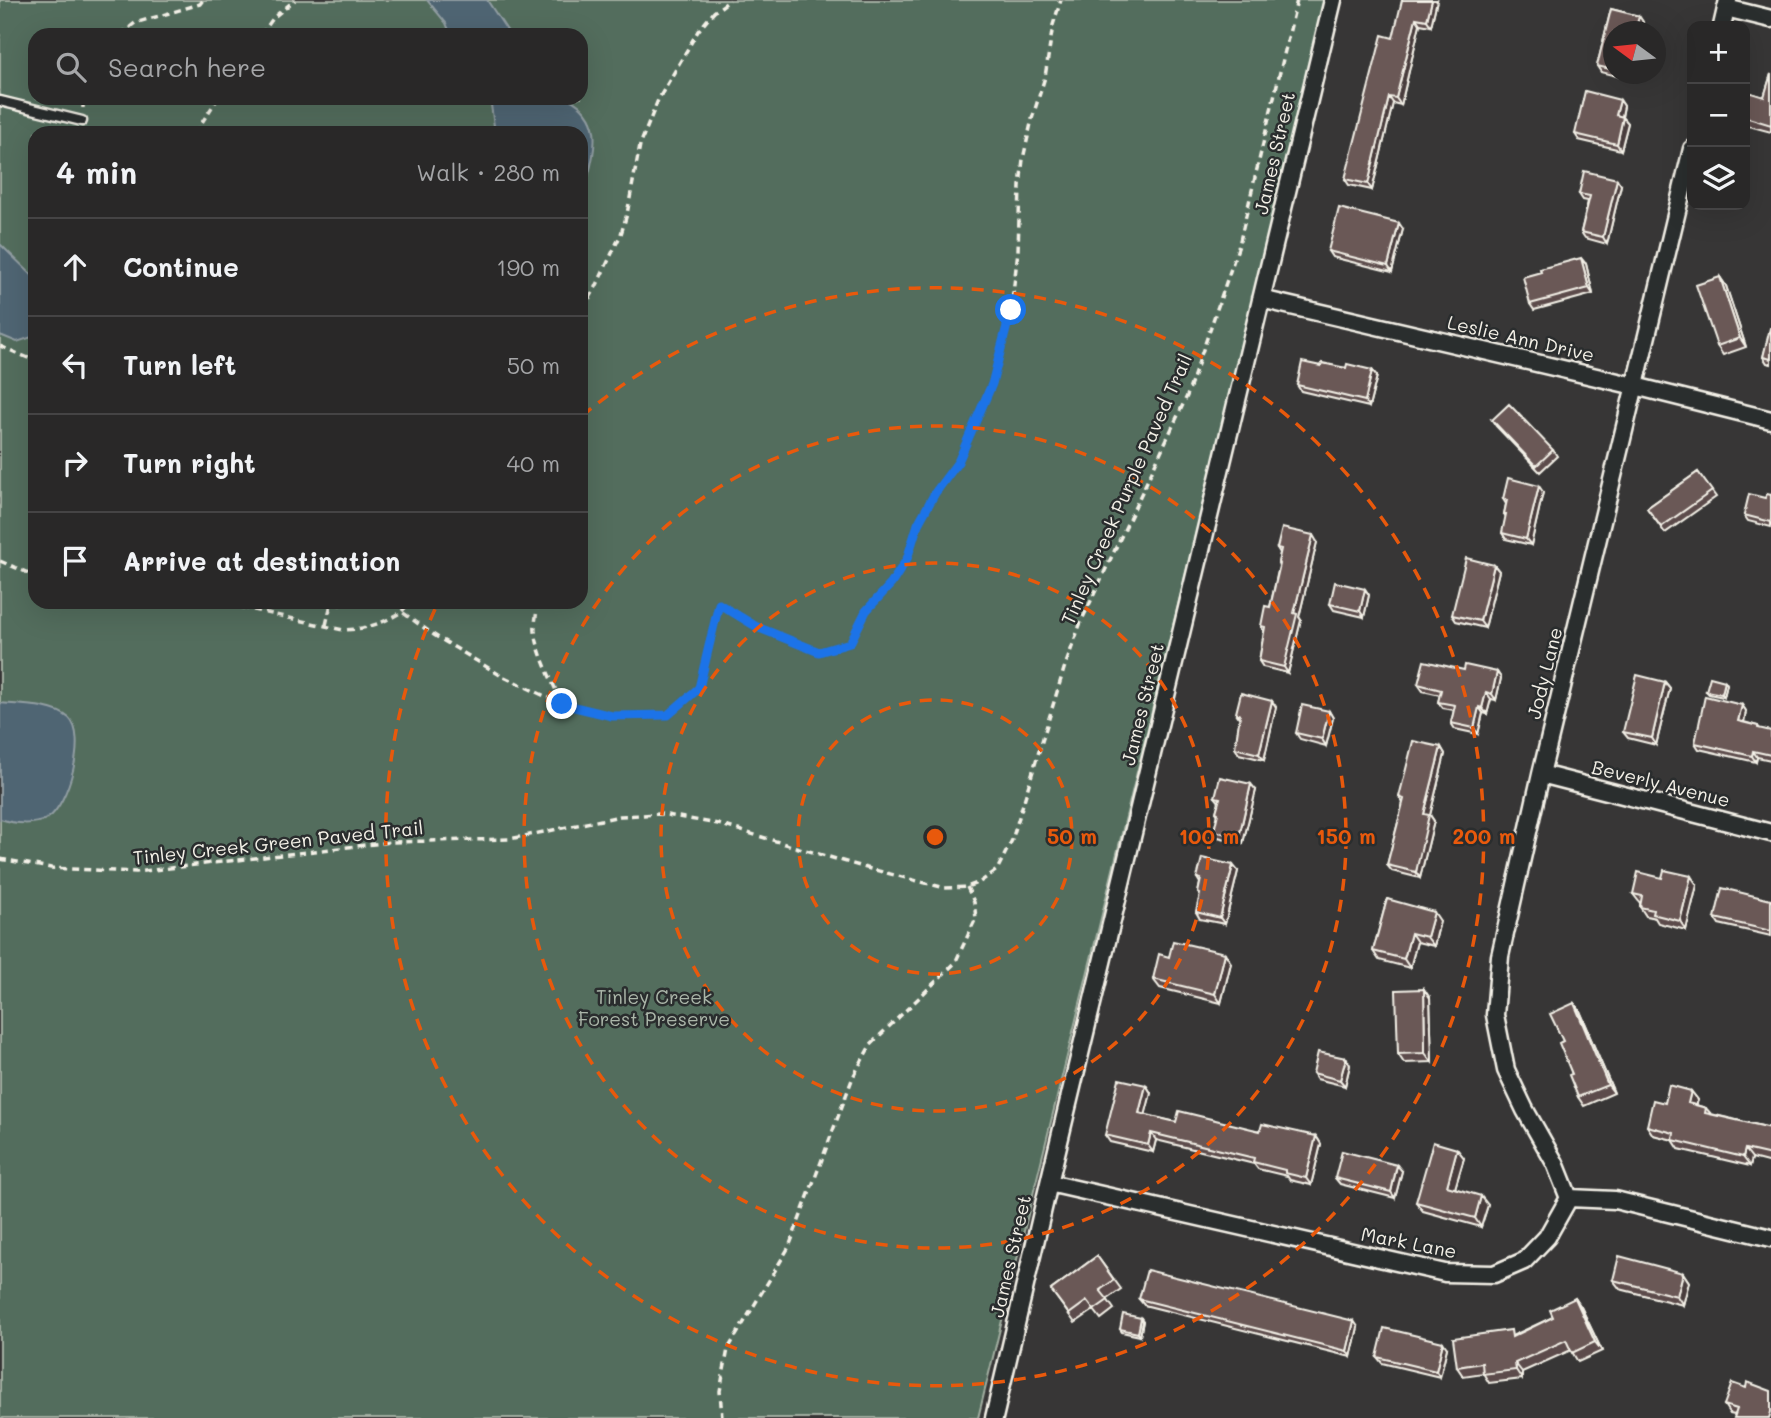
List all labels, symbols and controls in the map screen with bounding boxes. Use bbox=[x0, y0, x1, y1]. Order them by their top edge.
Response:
north arrow bbox=[1603, 21, 1666, 84]
map controls bbox=[1687, 21, 1750, 210]
button: + bbox=[1687, 21, 1750, 84]
search box bbox=[28, 28, 588, 105]
icon: search bbox=[52, 48, 90, 86]
text: Search here bbox=[108, 50, 266, 84]
button: − bbox=[1687, 84, 1750, 147]
street label: James Street bbox=[1248, 89, 1300, 217]
button: layers bbox=[1687, 147, 1750, 210]
text: 4 min bbox=[56, 152, 137, 192]
text: Walk · 280 m bbox=[416, 157, 560, 187]
icon: ahead bbox=[56, 248, 94, 286]
text: Continue bbox=[123, 250, 239, 284]
text: 190 m bbox=[496, 252, 560, 282]
route start bbox=[995, 294, 1026, 325]
street label: Leslie Ann Drive bbox=[1445, 309, 1597, 367]
icon: left bbox=[56, 346, 94, 384]
text: Turn left bbox=[123, 348, 236, 382]
text: 50 m bbox=[507, 350, 560, 380]
street label: Tinley Creek Purple Paved Trail bbox=[1055, 350, 1197, 628]
icon: right bbox=[56, 444, 94, 482]
text: Turn right bbox=[123, 446, 256, 480]
text: 40 m bbox=[507, 448, 560, 478]
icon: arrive bbox=[56, 542, 94, 580]
text: Arrive at destination bbox=[123, 544, 400, 578]
street label: Jody Lane bbox=[1521, 624, 1567, 722]
street label: James Street bbox=[1115, 640, 1169, 768]
route end bbox=[546, 688, 577, 719]
street label: Beverly Avenue bbox=[1589, 754, 1733, 812]
street label: Tinley Creek Green Paved Trail bbox=[132, 814, 424, 870]
text: 50 m bbox=[1047, 822, 1097, 849]
text: 100 m bbox=[1179, 822, 1239, 849]
text: 150 m bbox=[1316, 822, 1376, 849]
text: 200 m bbox=[1453, 822, 1515, 849]
centre of rings bbox=[923, 825, 947, 849]
park label: Tinley Creek Forest Preserve bbox=[578, 984, 730, 1031]
street label: James Street bbox=[984, 1192, 1036, 1320]
street label: Mark Lane bbox=[1359, 1220, 1459, 1264]

